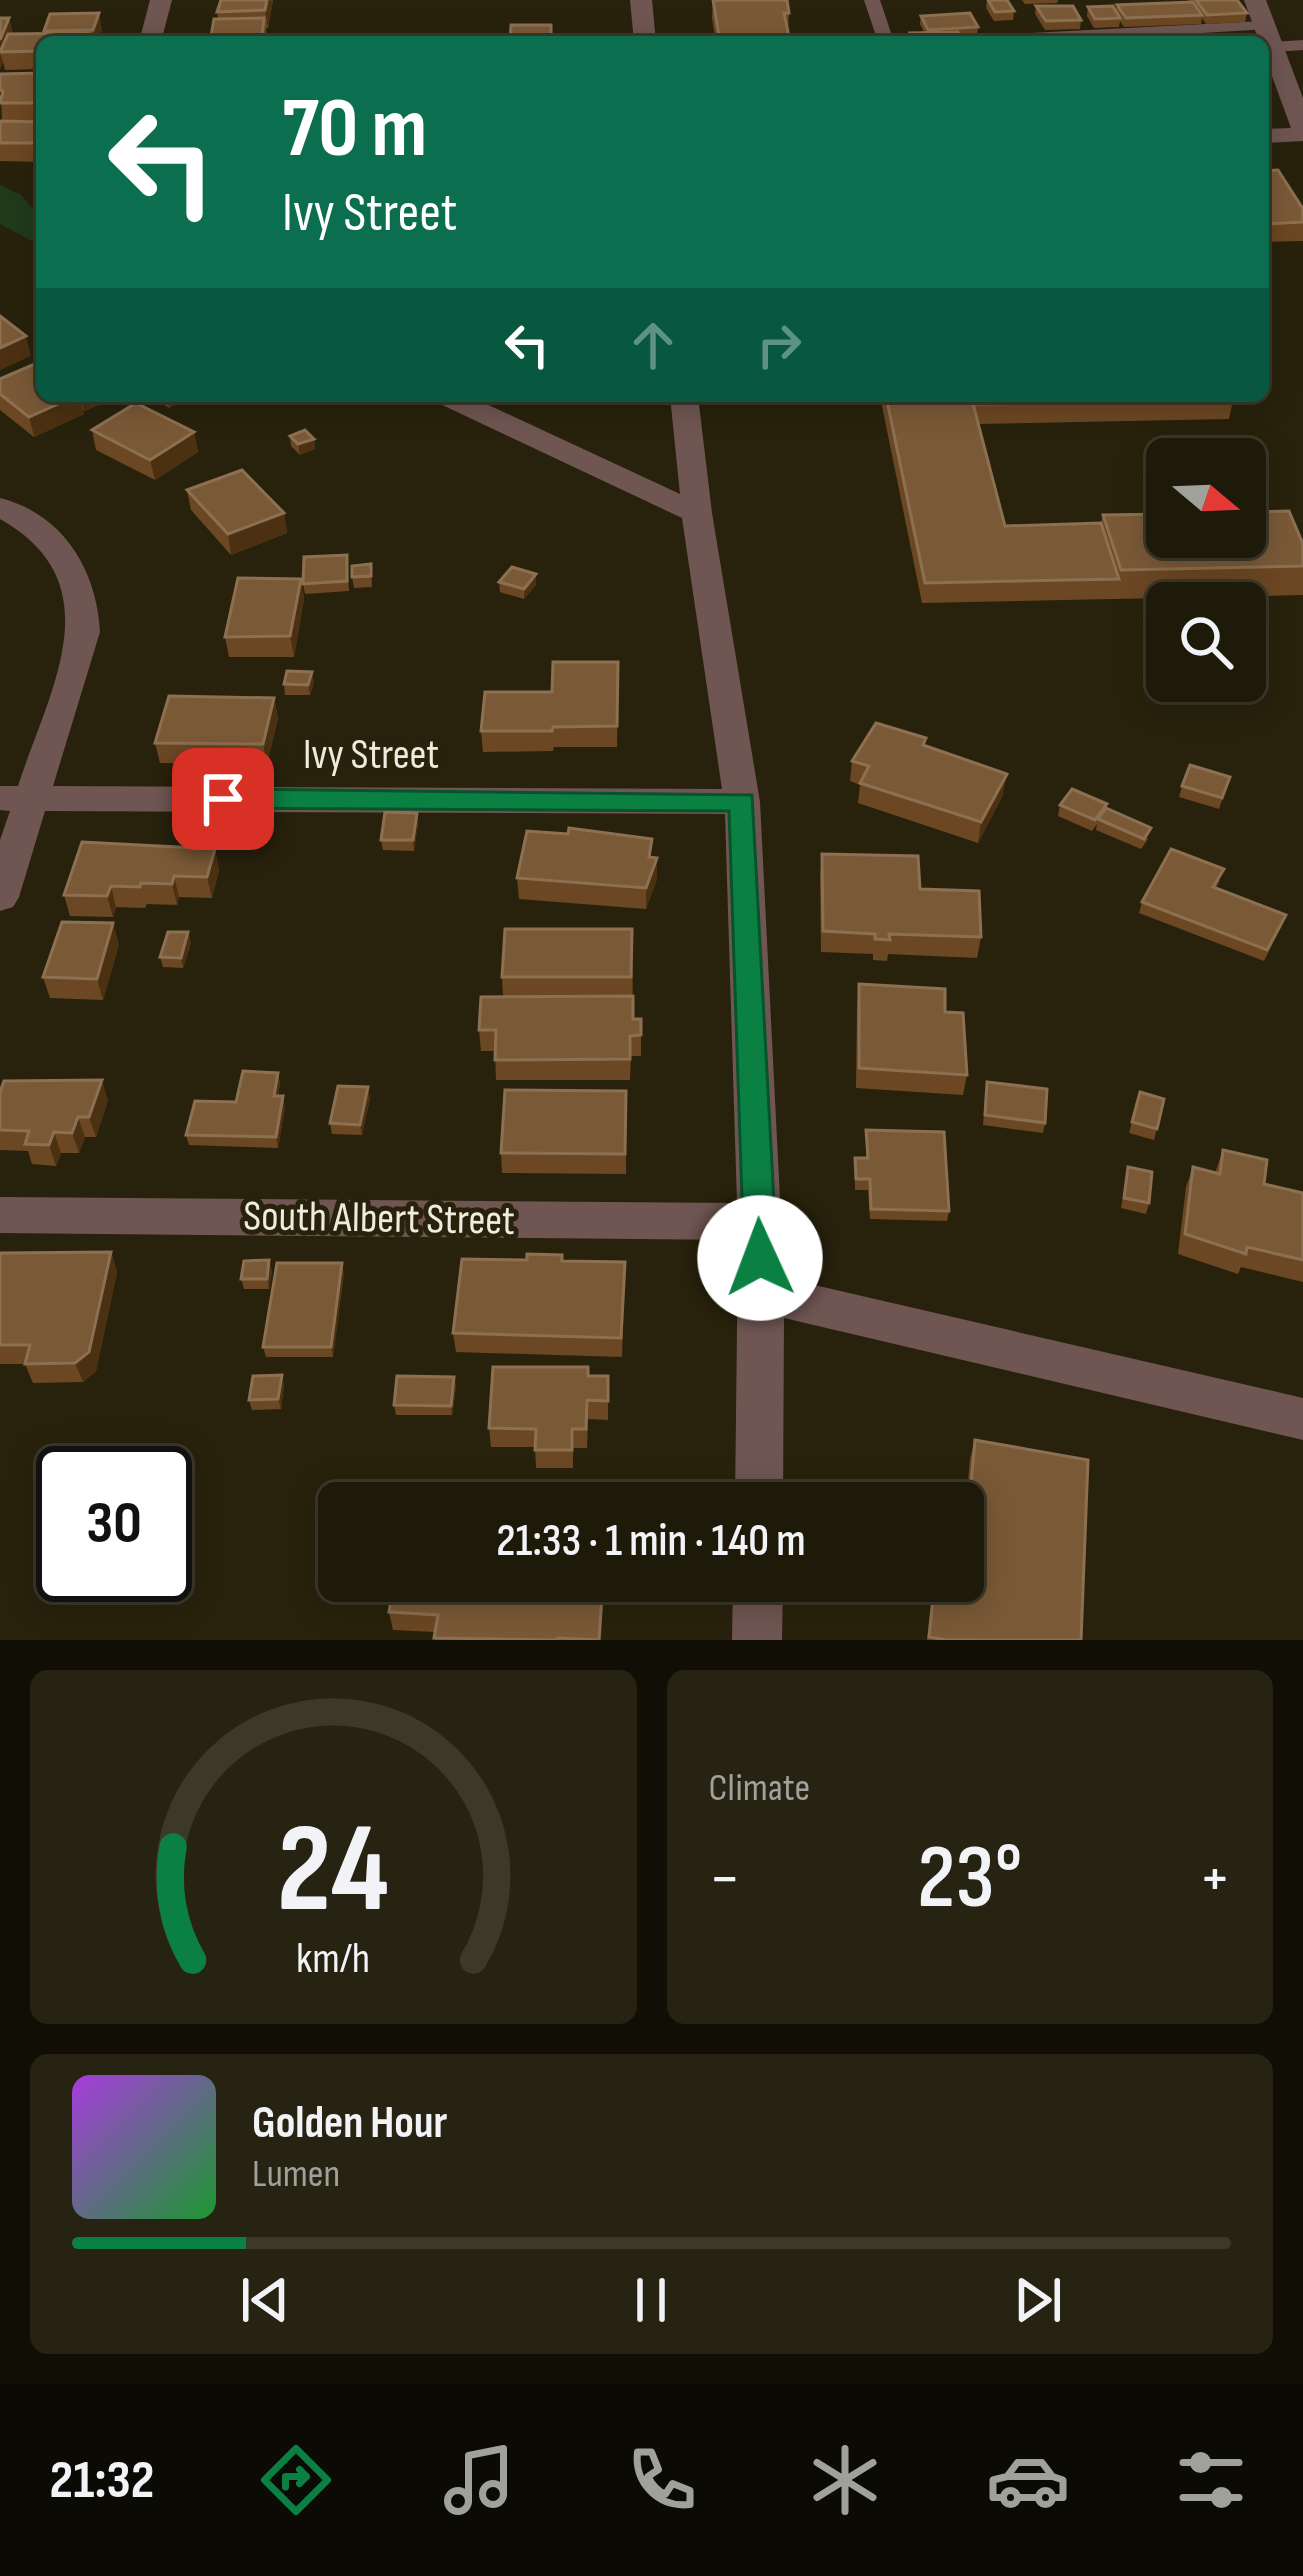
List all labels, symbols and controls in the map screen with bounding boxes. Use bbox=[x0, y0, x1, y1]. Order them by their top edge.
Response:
text: 70 m bbox=[282, 79, 427, 180]
icon: left bbox=[84, 84, 240, 240]
text: Ivy Street bbox=[282, 181, 457, 246]
icon: left bbox=[494, 312, 560, 378]
icon: ahead bbox=[620, 312, 686, 378]
icon: right bbox=[746, 312, 812, 378]
north arrow bbox=[1146, 438, 1266, 558]
map controls bbox=[1146, 438, 1266, 702]
button: search bbox=[1146, 582, 1266, 702]
street label: Ivy Street bbox=[303, 730, 439, 781]
pin bbox=[172, 748, 274, 850]
icon: arrive bbox=[190, 766, 256, 832]
street label: South Albert Street bbox=[243, 1191, 515, 1247]
position arrow bbox=[697, 1195, 823, 1321]
speed limit sign: 30 bbox=[36, 1446, 192, 1602]
text: 21:33 · 1 min · 140 m bbox=[496, 1514, 806, 1569]
text: Climate bbox=[709, 1765, 810, 1812]
text: 24 bbox=[277, 1797, 389, 1946]
text: 23° bbox=[917, 1825, 1022, 1933]
text: − bbox=[709, 1840, 741, 1919]
text: + bbox=[1199, 1840, 1231, 1919]
text: km/h bbox=[296, 1933, 370, 1985]
text: Golden Hour bbox=[252, 2096, 447, 2151]
text: Lumen bbox=[252, 2151, 340, 2198]
icon: previous bbox=[232, 2267, 298, 2333]
icon: pause bbox=[618, 2267, 684, 2333]
icon: next bbox=[1005, 2267, 1071, 2333]
icon: directions bbox=[254, 2438, 338, 2522]
icon: music bbox=[437, 2438, 521, 2522]
icon: phone bbox=[620, 2438, 704, 2522]
icon: climate bbox=[803, 2438, 887, 2522]
icon: car bbox=[986, 2438, 1070, 2522]
icon: filters bbox=[1169, 2438, 1253, 2522]
text: 21:32 bbox=[50, 2448, 154, 2513]

